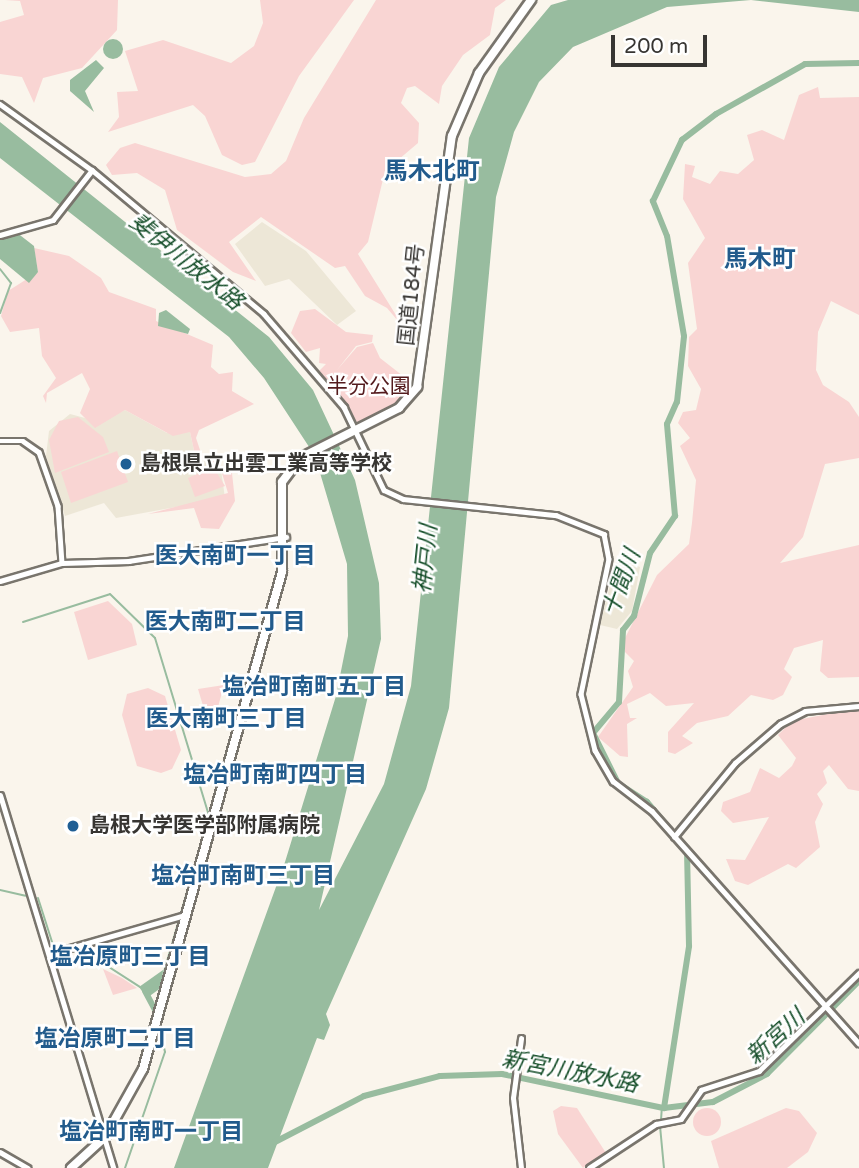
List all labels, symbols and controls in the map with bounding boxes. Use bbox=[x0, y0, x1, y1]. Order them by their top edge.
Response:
scale bar bbox=[614, 21, 710, 65]
text: 200 m bbox=[624, 34, 688, 59]
district label: 馬木北町 bbox=[384, 158, 480, 186]
water label: 斐伊川放水路 bbox=[124, 208, 248, 316]
street label: 国道184号 bbox=[394, 243, 430, 347]
district label: 馬木町 bbox=[724, 246, 796, 274]
park label: 半分公園 bbox=[327, 374, 411, 400]
place label: 島根県立出雲工業高等学校 bbox=[140, 451, 392, 477]
marker: 島根県立出雲工業高等学校 bbox=[118, 456, 134, 472]
water label: 神戸川 bbox=[409, 523, 443, 595]
district label: 医大南町一丁目 bbox=[155, 542, 315, 570]
water label: 十間川 bbox=[597, 546, 647, 620]
district label: 医大南町二丁目 bbox=[145, 608, 305, 636]
district label: 塩冶町南町五丁目 bbox=[222, 673, 406, 701]
district label: 医大南町三丁目 bbox=[146, 705, 306, 733]
district label: 塩冶町南町四丁目 bbox=[183, 761, 367, 789]
place label: 島根大学医学部附属病院 bbox=[89, 813, 320, 839]
marker: 島根大学医学部附属病院 bbox=[63, 816, 83, 836]
district label: 塩冶町南町三丁目 bbox=[151, 862, 335, 890]
district label: 塩冶原町三丁目 bbox=[50, 943, 210, 971]
water label: 新宮川 bbox=[741, 1004, 811, 1070]
district label: 塩冶原町二丁目 bbox=[35, 1025, 195, 1053]
water label: 新宮川放水路 bbox=[500, 1045, 640, 1099]
district label: 塩冶町南町一丁目 bbox=[59, 1118, 243, 1146]

